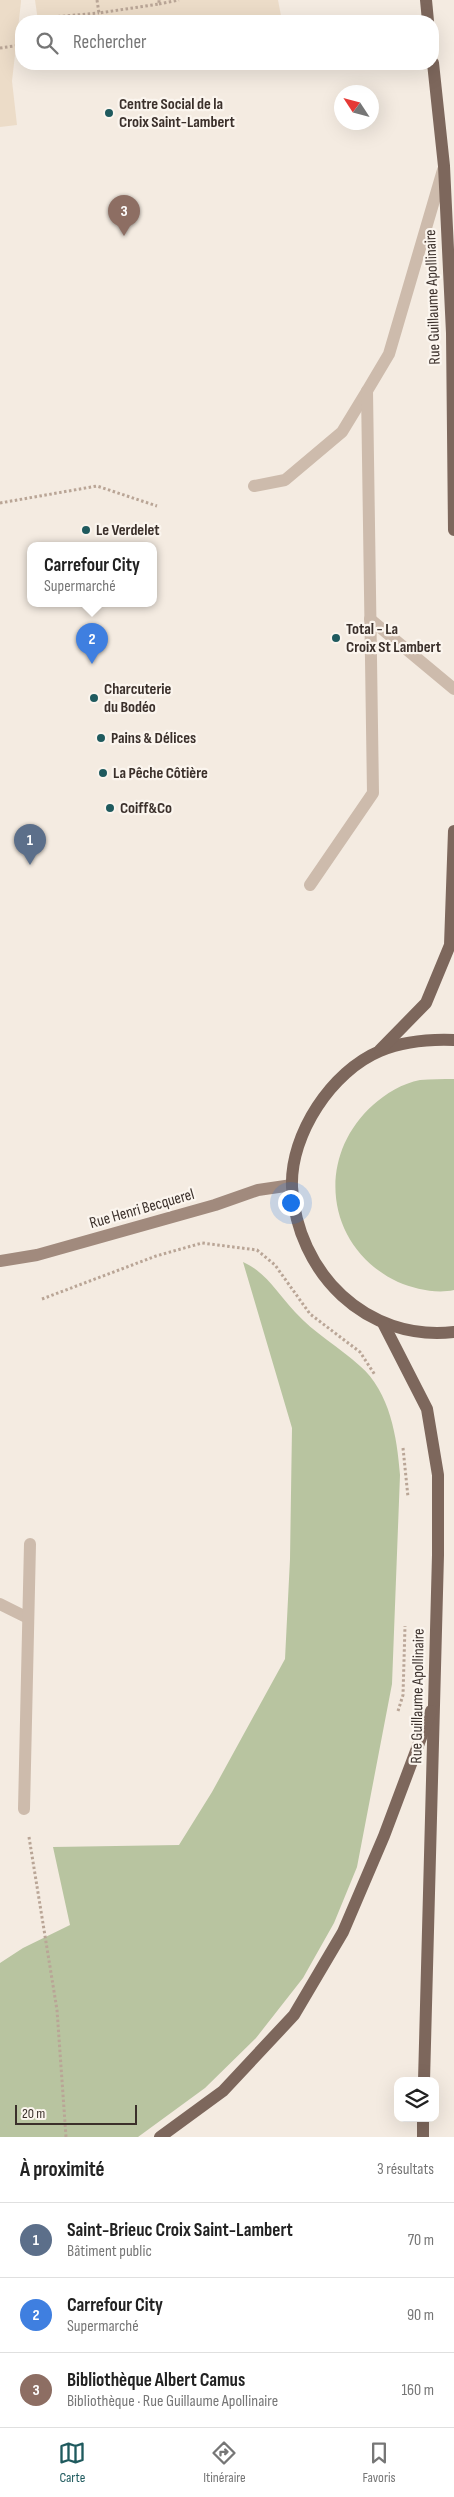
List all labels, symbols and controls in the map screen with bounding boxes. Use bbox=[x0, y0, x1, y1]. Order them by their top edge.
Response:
search box bbox=[15, 15, 439, 70]
icon: search bbox=[33, 29, 61, 57]
text: Rechercher bbox=[73, 31, 147, 54]
north arrow bbox=[334, 85, 379, 130]
place label: Centre Social de la Croix Saint-Lambert bbox=[119, 95, 235, 132]
marker: Centre Social de la Croix Saint-Lambert bbox=[103, 107, 115, 119]
pin: 3 bbox=[108, 195, 140, 236]
street label: Rue Guillaume Apollinaire bbox=[421, 229, 445, 365]
place label: Le Verdelet bbox=[96, 521, 160, 540]
marker: Le Verdelet bbox=[80, 524, 92, 536]
popup bbox=[27, 542, 157, 607]
text: Carrefour City bbox=[44, 554, 140, 577]
text: Supermarché bbox=[44, 577, 116, 596]
place label: Total - La Croix St Lambert bbox=[346, 620, 441, 657]
pin: 2 bbox=[76, 623, 108, 664]
marker: Total - La Croix St Lambert bbox=[330, 632, 342, 644]
place label: Charcuterie du Bodéo bbox=[104, 680, 172, 717]
marker: Charcuterie du Bodéo bbox=[88, 692, 100, 704]
place label: Pains & Délices bbox=[111, 729, 196, 748]
marker: Pains & Délices bbox=[95, 732, 107, 744]
place label: La Pêche Côtière bbox=[113, 764, 208, 783]
marker: La Pêche Côtière bbox=[97, 767, 109, 779]
place label: Coiff&Co bbox=[120, 799, 172, 818]
marker: Coiff&Co bbox=[104, 802, 116, 814]
pin: 1 bbox=[14, 824, 46, 865]
street label: Rue Henri Becquerel bbox=[87, 1185, 197, 1233]
your location bbox=[278, 1190, 304, 1216]
street label: Rue Guillaume Apollinaire bbox=[407, 1628, 429, 1764]
map controls bbox=[394, 2077, 439, 2122]
button: layers bbox=[394, 2077, 439, 2122]
scale bar bbox=[15, 2102, 138, 2125]
text: 20 m bbox=[22, 2105, 45, 2122]
text: À proximité bbox=[20, 2157, 105, 2182]
text: 3 résultats bbox=[377, 2160, 434, 2179]
text: Saint-Brieuc Croix Saint-Lambert bbox=[67, 2219, 293, 2242]
text: 1 bbox=[33, 2231, 39, 2250]
text: 70 m bbox=[408, 2231, 434, 2250]
text: Bâtiment public bbox=[67, 2242, 152, 2261]
text: Carrefour City bbox=[67, 2294, 163, 2317]
text: 2 bbox=[32, 2306, 40, 2325]
text: 90 m bbox=[407, 2306, 434, 2325]
text: Supermarché bbox=[67, 2317, 139, 2336]
text: Bibliothèque Albert Camus bbox=[67, 2369, 245, 2392]
text: 3 bbox=[32, 2381, 40, 2400]
text: 160 m bbox=[401, 2381, 434, 2400]
text: Bibliothèque · Rue Guillaume Apollinaire bbox=[67, 2392, 278, 2411]
tab: Carte bbox=[58, 2439, 86, 2486]
tab: Itinéraire bbox=[203, 2439, 246, 2486]
tab: Favoris bbox=[362, 2439, 396, 2486]

